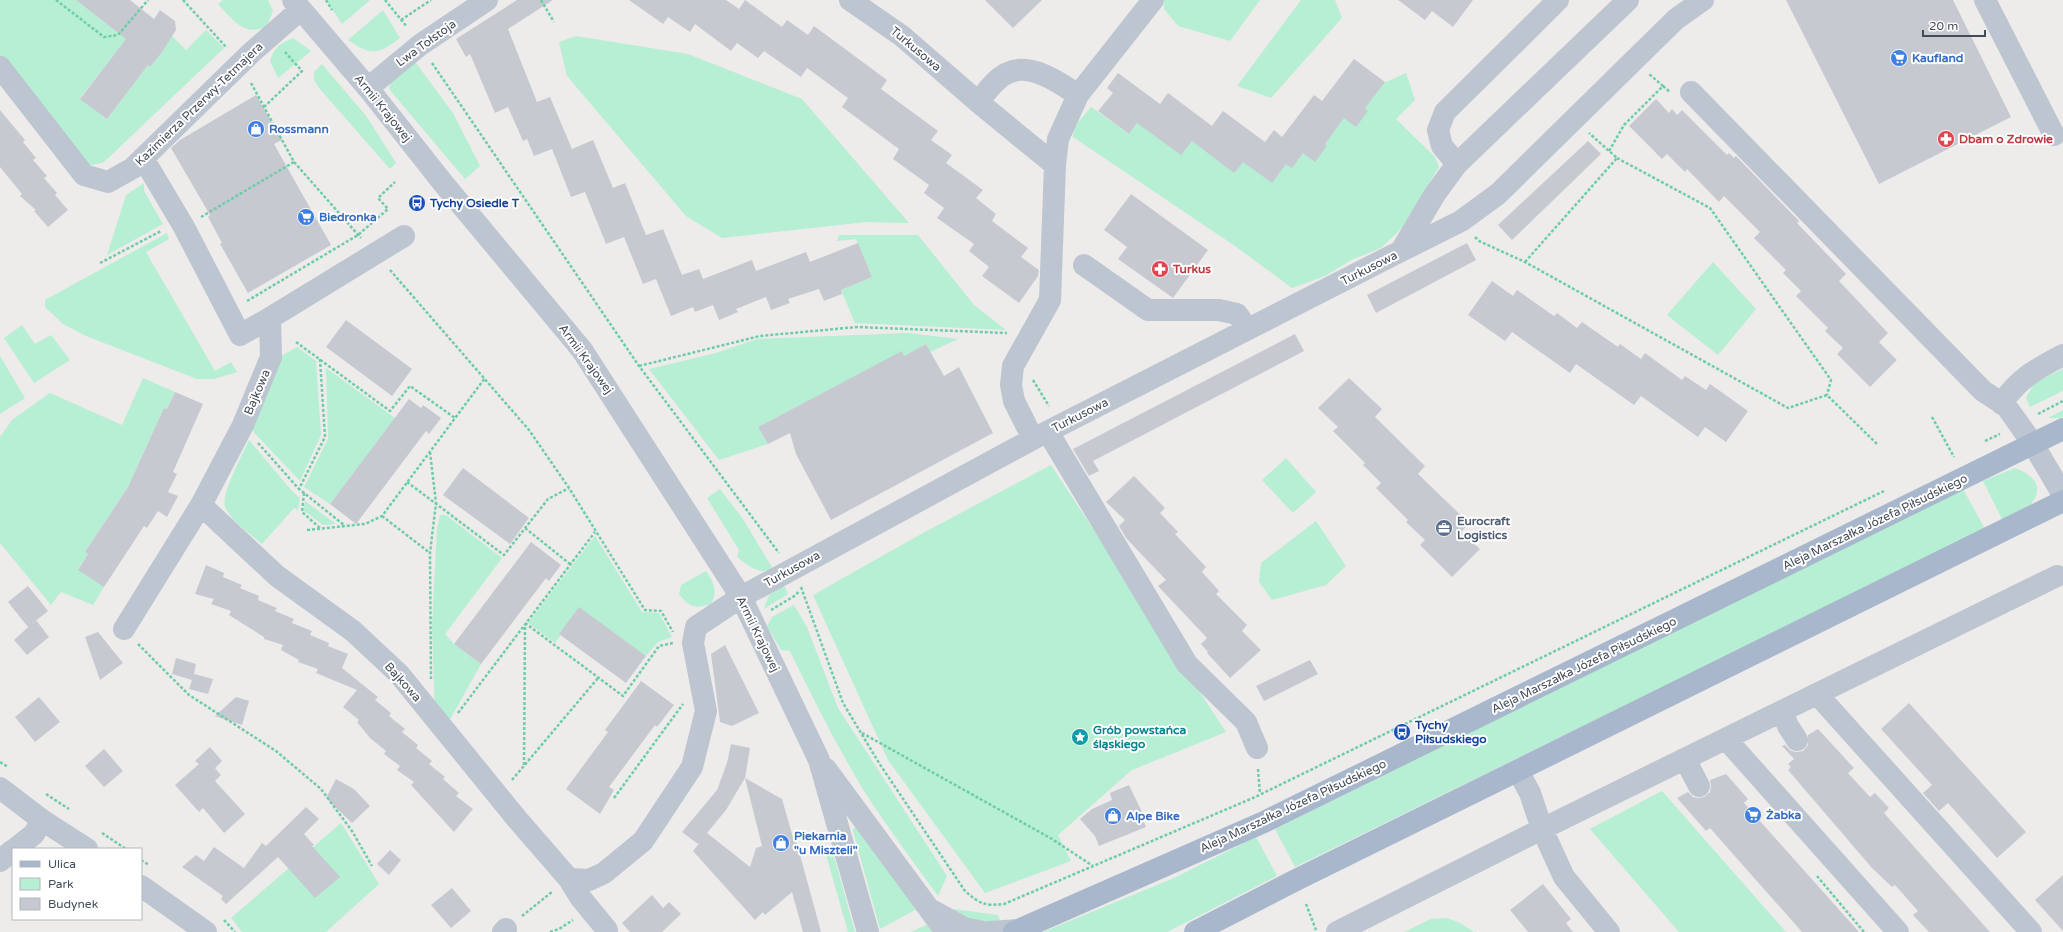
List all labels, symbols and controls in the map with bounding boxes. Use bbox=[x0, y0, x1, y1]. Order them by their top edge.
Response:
scale bar bbox=[1923, 12, 1985, 38]
street label: Lwa Tołstoja bbox=[393, 17, 459, 69]
text: 20 m bbox=[1929, 19, 1958, 33]
street label: Turkusowa bbox=[888, 24, 944, 74]
street label: Kazimierza Przerwy-Tetmajera bbox=[132, 39, 266, 169]
supermarket icon: Kaufland bbox=[1889, 48, 1909, 68]
place label: Kaufland bbox=[1912, 51, 1963, 65]
street label: Armii Krajowej bbox=[352, 72, 414, 144]
shop icon: Rossmann bbox=[246, 119, 266, 139]
place label: Rossmann bbox=[269, 122, 329, 136]
pharmacy icon: Dbam o Zdrowie bbox=[1936, 129, 1956, 149]
place label: Dbam o Zdrowie bbox=[1959, 132, 2053, 146]
bus stop icon: Tychy Osiedle T bbox=[407, 193, 427, 213]
place label: Tychy Osiedle T bbox=[429, 196, 520, 211]
supermarket icon: Biedronka bbox=[296, 207, 316, 227]
place label: Biedronka bbox=[319, 210, 377, 224]
street label: Turkusowa bbox=[1338, 248, 1400, 288]
pharmacy icon: Turkus bbox=[1150, 259, 1170, 279]
place label: Turkus bbox=[1172, 262, 1211, 276]
street label: Armii Krajowej bbox=[556, 322, 616, 396]
street label: Bajkowa bbox=[241, 367, 273, 417]
street label: Turkusowa bbox=[1049, 395, 1111, 435]
street label: Aleja Marszałka Józefa Piłsudskiego bbox=[1780, 471, 1970, 573]
place label: Eurocraft Logistics bbox=[1457, 514, 1511, 543]
office icon: Eurocraft Logistics bbox=[1434, 518, 1454, 538]
street label: Turkusowa bbox=[762, 548, 822, 590]
street label: Armii Krajowej bbox=[734, 594, 782, 674]
street label: Aleja Marszałka Józefa Piłsudskiego bbox=[1489, 614, 1679, 716]
street label: Bajkowa bbox=[382, 660, 424, 704]
place label: Tychy Piłsudskiego bbox=[1414, 718, 1487, 747]
bus stop icon: Tychy Piłsudskiego bbox=[1392, 722, 1412, 742]
place label: Grób powstańca śląskiego bbox=[1093, 723, 1187, 752]
place icon: Grób powstańca śląskiego bbox=[1070, 727, 1090, 747]
street label: Aleja Marszałka Józefa Piłsudskiego bbox=[1198, 757, 1388, 855]
supermarket icon: Żabka bbox=[1743, 805, 1763, 825]
shop icon: Alpe Bike bbox=[1103, 806, 1123, 826]
place label: Żabka bbox=[1766, 808, 1801, 822]
place label: Alpe Bike bbox=[1126, 809, 1180, 824]
place label: Piekarnia "u Miszteli" bbox=[794, 829, 858, 857]
shop icon: Piekarnia "u Miszteli" bbox=[771, 833, 791, 853]
legend bbox=[12, 848, 142, 920]
text: Ulica bbox=[48, 857, 76, 871]
text: Park bbox=[48, 877, 74, 891]
text: Budynek bbox=[48, 897, 99, 911]

